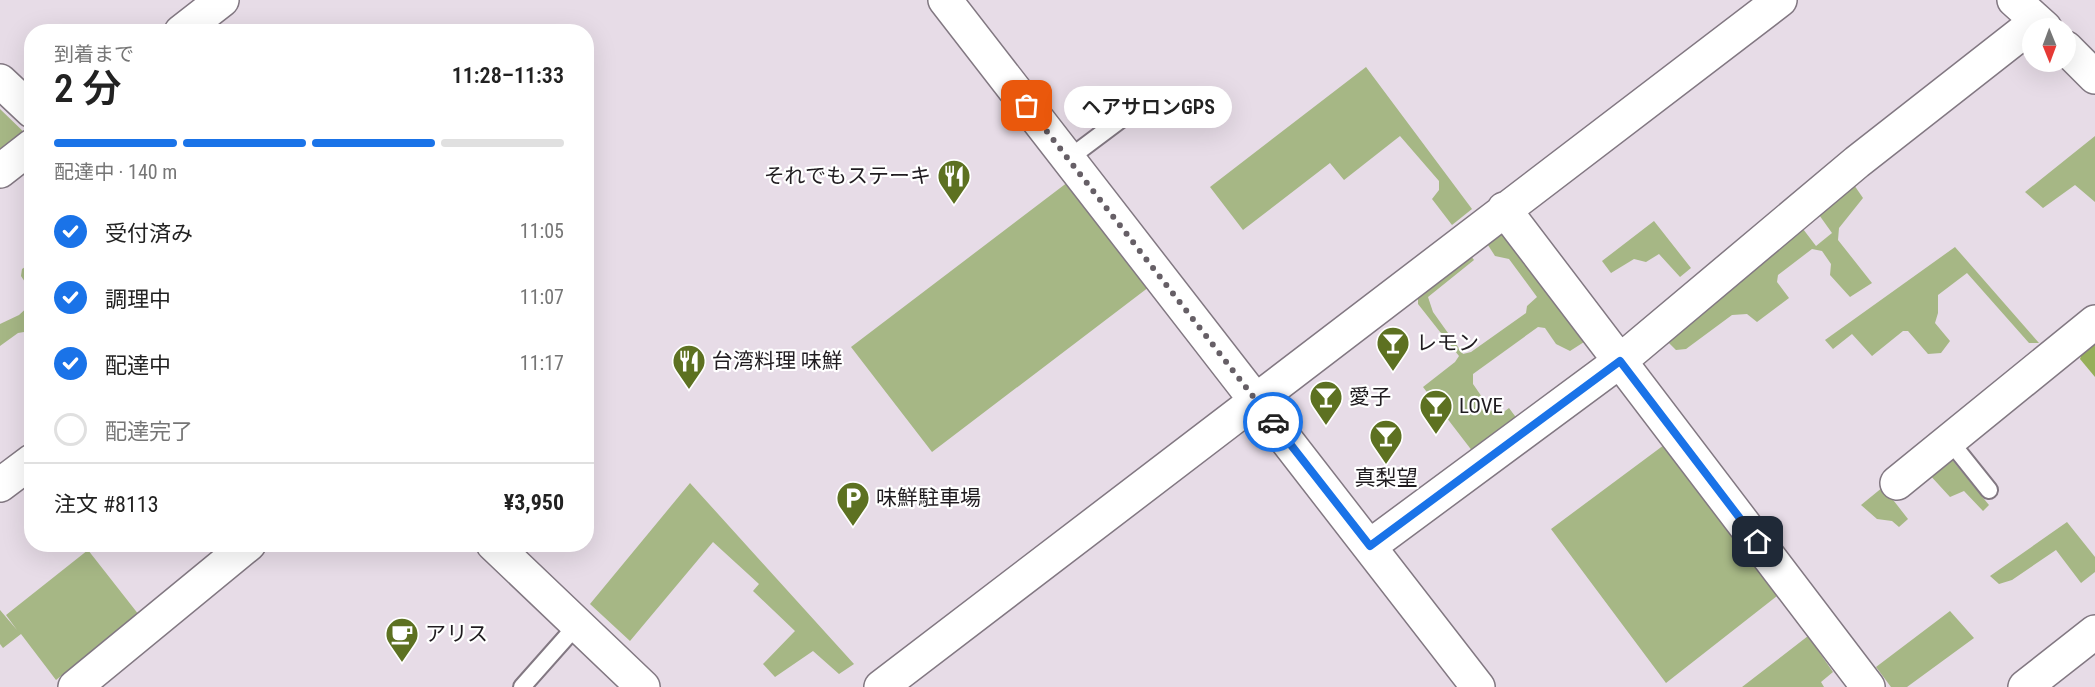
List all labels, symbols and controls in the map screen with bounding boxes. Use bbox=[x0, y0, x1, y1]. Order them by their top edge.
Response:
north arrow bbox=[2022, 18, 2076, 72]
map controls bbox=[2022, 18, 2076, 72]
text: 到着まで bbox=[54, 42, 134, 66]
text: 11:28–11:33 bbox=[452, 63, 564, 88]
text: 2 分 bbox=[54, 66, 122, 112]
pin bbox=[1001, 80, 1052, 131]
callout: ヘアサロンGPS bbox=[1063, 85, 1231, 127]
icon: bag bbox=[1010, 89, 1043, 122]
text: ヘアサロンGPS bbox=[1081, 95, 1215, 119]
restaurant icon: それでもステーキ bbox=[936, 158, 972, 205]
text: 配達中 · 140 m bbox=[54, 160, 177, 184]
place label: それでもステーキ bbox=[764, 164, 931, 188]
icon: check bbox=[54, 215, 87, 248]
text: 11:05 bbox=[520, 219, 564, 243]
text: 受付済み bbox=[105, 221, 193, 246]
icon: check bbox=[54, 281, 87, 314]
text: 11:07 bbox=[520, 285, 564, 309]
text: 調理中 bbox=[105, 287, 171, 312]
bar icon: レモン bbox=[1375, 325, 1411, 372]
place label: レモン bbox=[1416, 331, 1479, 355]
restaurant icon: 台湾料理 味鮮 bbox=[671, 343, 707, 390]
icon: check bbox=[54, 347, 87, 380]
place label: 台湾料理 味鮮 bbox=[712, 349, 843, 373]
text: 11:17 bbox=[520, 351, 564, 375]
text: 配達中 bbox=[105, 353, 171, 378]
bar icon: 愛子 bbox=[1308, 379, 1344, 426]
place label: 愛子 bbox=[1349, 385, 1391, 409]
bar icon: LOVE bbox=[1418, 388, 1454, 435]
courier bbox=[1243, 392, 1303, 452]
place label: LOVE bbox=[1459, 394, 1503, 418]
icon: car bbox=[1257, 406, 1290, 439]
bar icon: 真梨望 bbox=[1368, 418, 1404, 465]
text: 配達完了 bbox=[105, 419, 193, 444]
place label: 真梨望 bbox=[1355, 466, 1418, 490]
parking icon: 味鮮駐車場 bbox=[835, 480, 871, 527]
place label: 味鮮駐車場 bbox=[876, 486, 981, 510]
text: ¥3,950 bbox=[504, 490, 564, 515]
text: 注文 #8113 bbox=[54, 492, 159, 517]
pin bbox=[1732, 516, 1783, 567]
icon: home bbox=[1741, 525, 1774, 558]
cafe icon: アリス bbox=[384, 616, 420, 663]
place label: アリス bbox=[425, 622, 488, 646]

